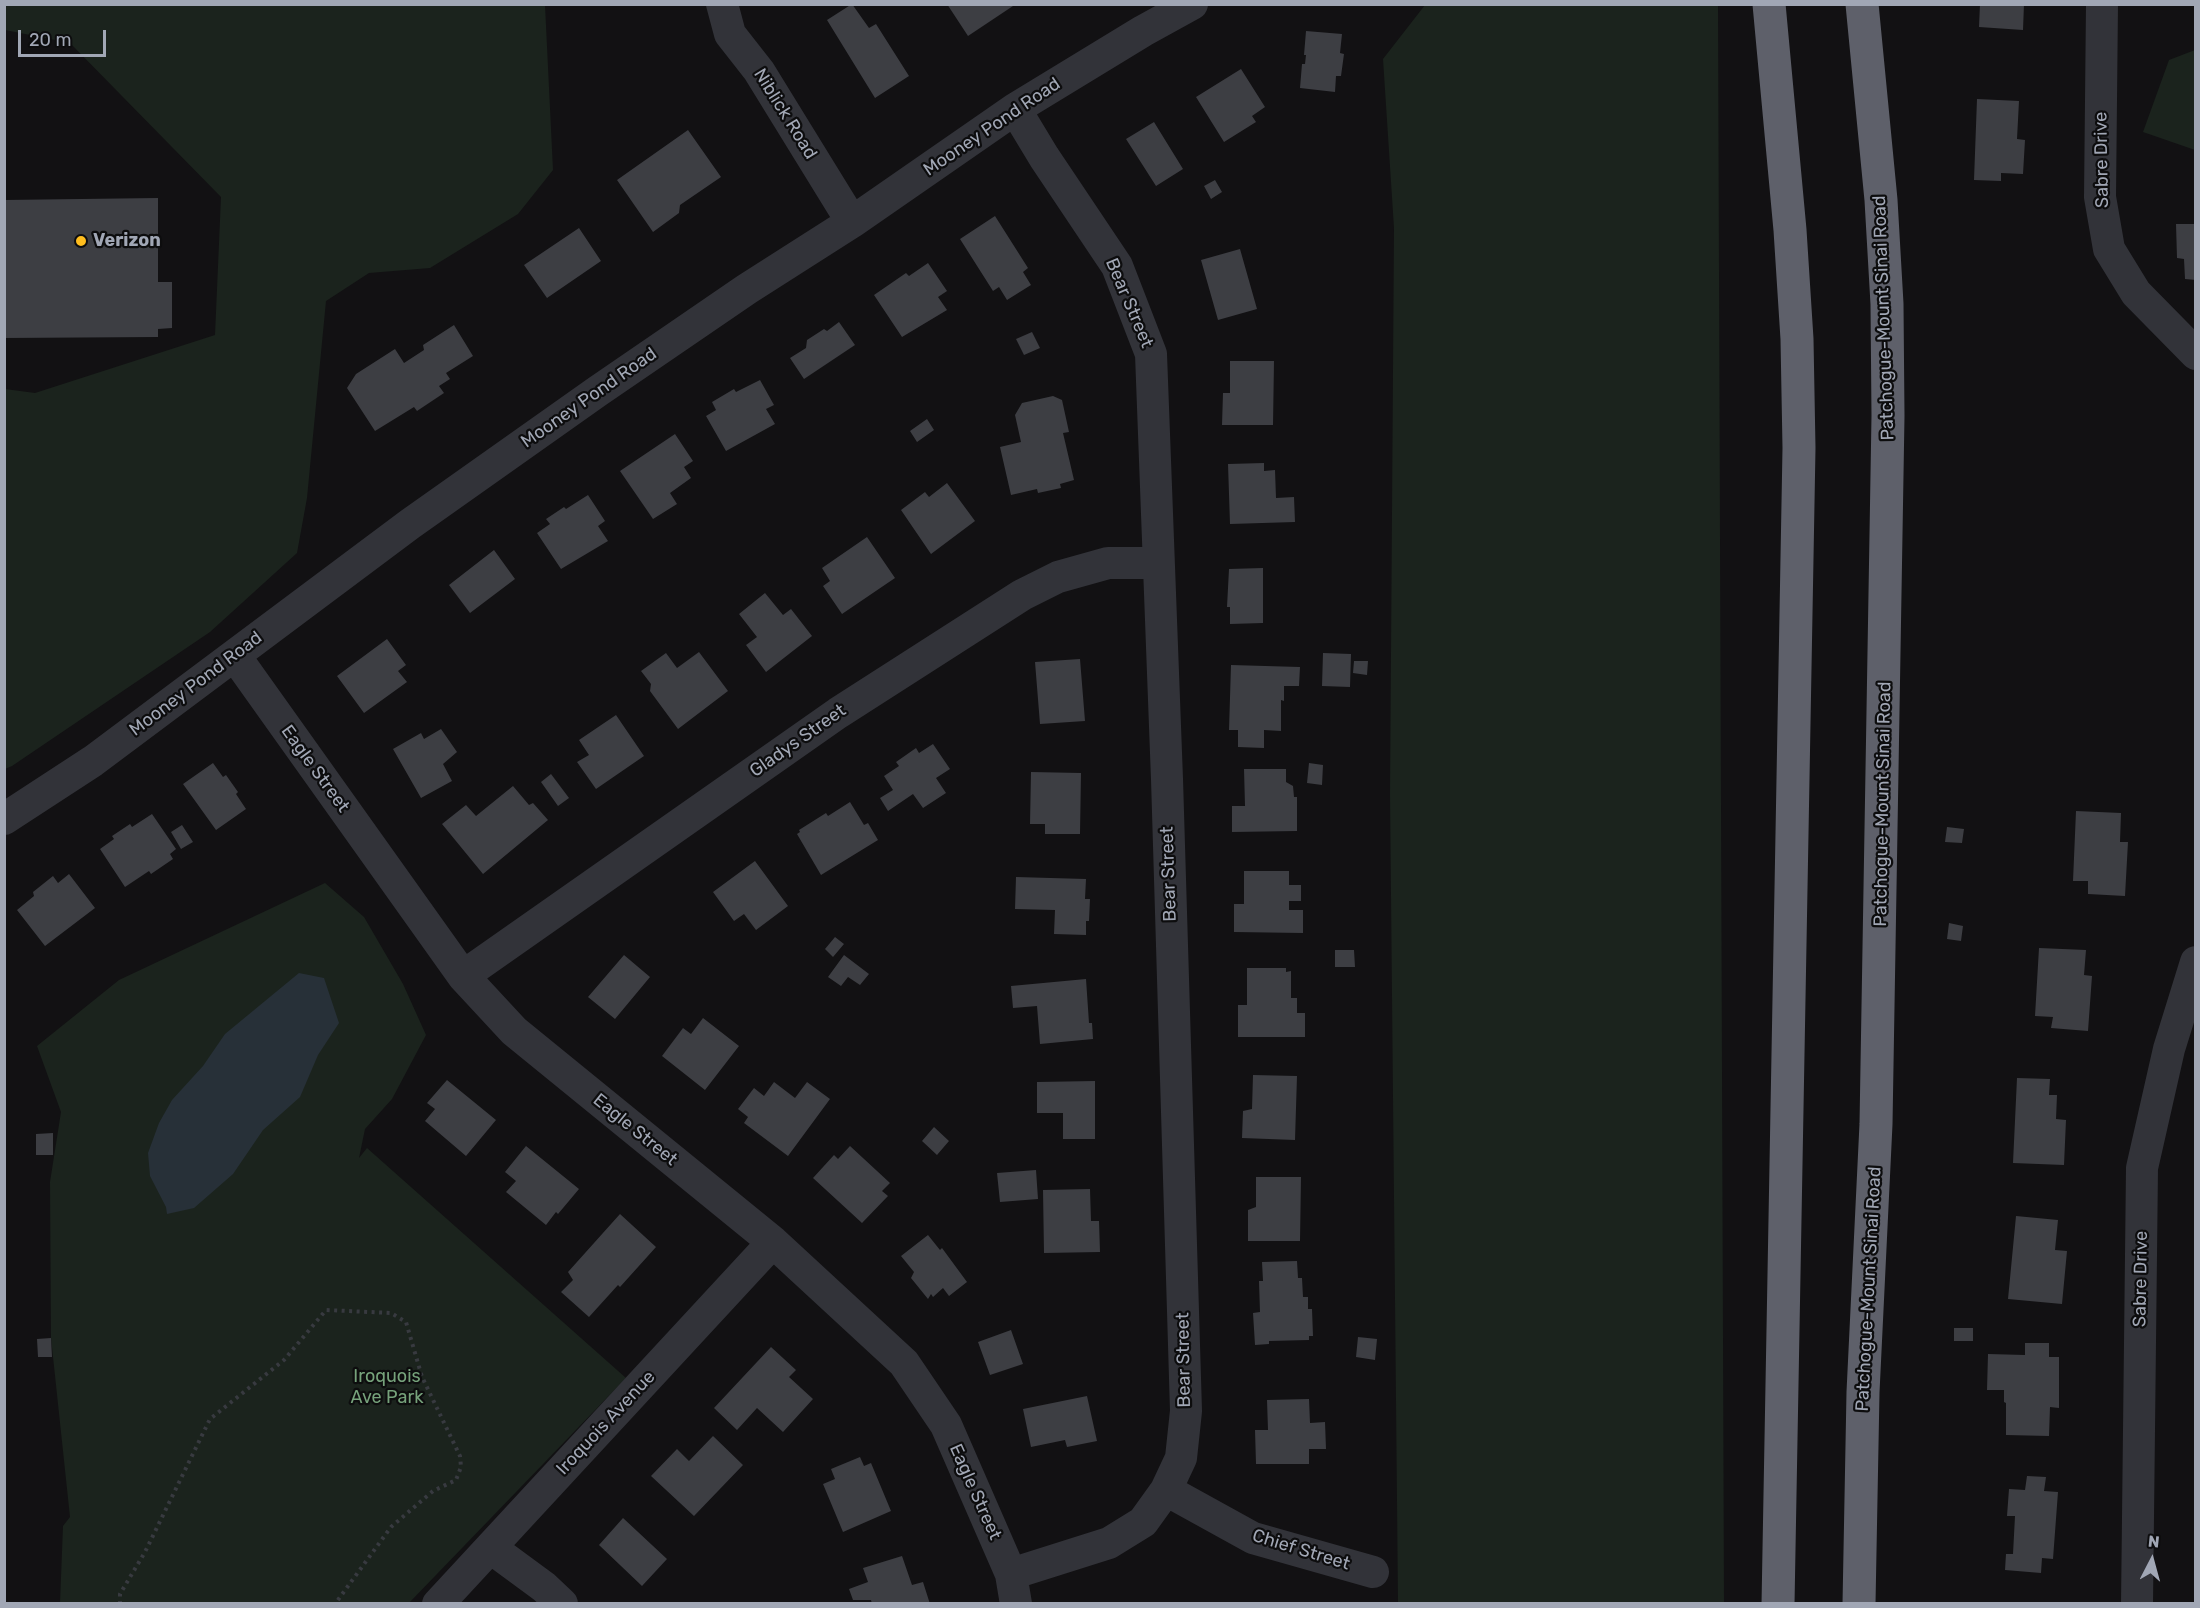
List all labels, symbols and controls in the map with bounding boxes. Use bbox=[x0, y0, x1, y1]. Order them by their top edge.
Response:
scale bar bbox=[21, 18, 110, 56]
text: 20 m bbox=[29, 29, 71, 51]
street label: Niblick Road bbox=[749, 65, 821, 163]
street label: Mooney Pond Road bbox=[919, 73, 1065, 181]
street label: Sabre Drive bbox=[2090, 112, 2114, 208]
street label: Patchogue-Mount Sinai Road bbox=[1869, 195, 1899, 441]
place label: Verizon bbox=[93, 230, 161, 252]
marker: Verizon bbox=[74, 234, 88, 248]
street label: Bear Street bbox=[1100, 255, 1158, 351]
street label: Mooney Pond Road bbox=[517, 343, 661, 453]
street label: Mooney Pond Road bbox=[125, 627, 267, 741]
street label: Patchogue-Mount Sinai Road bbox=[1870, 681, 1896, 927]
street label: Gladys Street bbox=[746, 700, 850, 782]
street label: Eagle Street bbox=[276, 721, 354, 817]
street label: Bear Street bbox=[1157, 826, 1181, 922]
street label: Eagle Street bbox=[588, 1089, 682, 1171]
street label: Patchogue-Mount Sinai Road bbox=[1852, 1166, 1886, 1412]
street label: Sabre Drive bbox=[2129, 1231, 2153, 1327]
street label: Bear Street bbox=[1172, 1312, 1196, 1408]
park label: Iroquois Ave Park bbox=[350, 1366, 424, 1408]
street label: Iroquois Avenue bbox=[552, 1366, 660, 1480]
street label: Eagle Street bbox=[944, 1441, 1006, 1543]
street label: Chief Street bbox=[1250, 1525, 1352, 1575]
north arrow bbox=[2122, 1530, 2182, 1590]
text: N bbox=[2147, 1532, 2161, 1552]

